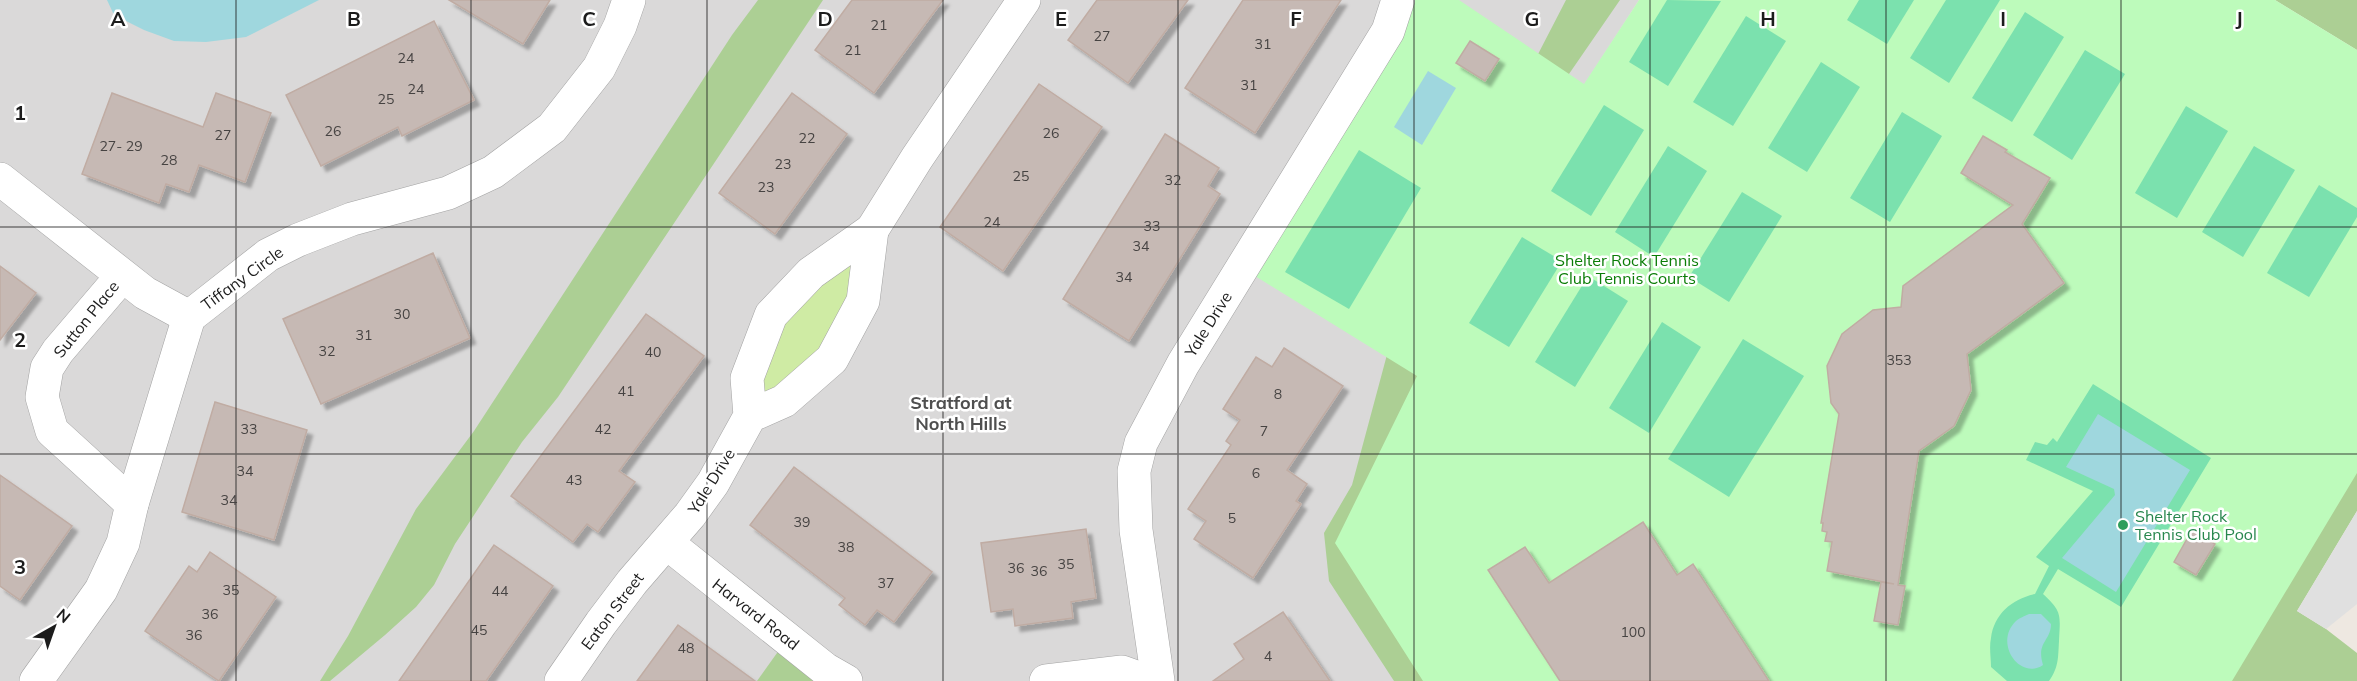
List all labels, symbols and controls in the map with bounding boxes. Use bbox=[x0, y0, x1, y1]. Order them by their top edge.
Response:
text: A bbox=[111, 6, 126, 31]
text: B bbox=[347, 6, 361, 31]
text: C bbox=[582, 6, 596, 31]
text: D bbox=[817, 6, 833, 31]
text: E bbox=[1055, 6, 1067, 31]
text: F bbox=[1290, 6, 1302, 31]
text: G bbox=[1525, 6, 1539, 31]
text: H bbox=[1760, 6, 1776, 31]
text: I bbox=[2000, 6, 2006, 31]
text: J bbox=[2235, 6, 2243, 31]
house number: 21 bbox=[871, 16, 887, 34]
house number: 27 bbox=[1094, 27, 1110, 45]
house number: 31 bbox=[1255, 35, 1271, 53]
house number: 21 bbox=[845, 41, 861, 59]
house number: 24 bbox=[398, 49, 415, 67]
house number: 31 bbox=[1241, 76, 1257, 94]
house number: 24 bbox=[408, 80, 425, 98]
house number: 25 bbox=[378, 90, 394, 108]
text: 1 bbox=[14, 100, 26, 125]
house number: 26 bbox=[325, 122, 341, 140]
house number: 26 bbox=[1043, 124, 1059, 142]
house number: 27 bbox=[215, 126, 231, 144]
house number: 22 bbox=[799, 129, 815, 147]
house number: 27- 29 bbox=[99, 137, 143, 155]
house number: 28 bbox=[161, 151, 177, 169]
house number: 23 bbox=[775, 155, 791, 173]
house number: 25 bbox=[1013, 167, 1029, 185]
house number: 32 bbox=[1165, 171, 1181, 189]
house number: 23 bbox=[758, 178, 774, 196]
house number: 24 bbox=[984, 213, 1001, 231]
house number: 33 bbox=[1144, 217, 1160, 235]
house number: 34 bbox=[1133, 237, 1150, 255]
street label: Tiffany Circle bbox=[197, 242, 287, 314]
park label: Shelter Rock Tennis Club Tennis Courts bbox=[1555, 250, 1699, 288]
house number: 34 bbox=[1116, 268, 1133, 286]
street label: Sutton Place bbox=[49, 277, 123, 361]
street label: Yale Drive bbox=[1180, 288, 1236, 361]
house number: 30 bbox=[394, 305, 410, 323]
house number: 31 bbox=[356, 326, 372, 344]
text: 2 bbox=[14, 327, 26, 352]
house number: 32 bbox=[319, 342, 335, 360]
house number: 40 bbox=[645, 343, 661, 361]
house number: 353 bbox=[1886, 351, 1912, 369]
house number: 41 bbox=[618, 382, 634, 400]
house number: 8 bbox=[1274, 385, 1282, 403]
district label: Stratford at North Hills bbox=[910, 391, 1012, 435]
house number: 33 bbox=[241, 420, 257, 438]
house number: 42 bbox=[595, 420, 611, 438]
house number: 7 bbox=[1260, 422, 1268, 440]
street label: Yale Drive bbox=[683, 445, 739, 518]
house number: 34 bbox=[237, 462, 254, 480]
house number: 6 bbox=[1252, 464, 1260, 482]
house number: 43 bbox=[566, 471, 582, 489]
house number: 34 bbox=[221, 491, 238, 509]
place label: Shelter Rock Tennis Club Pool bbox=[2135, 506, 2257, 544]
house number: 5 bbox=[1228, 509, 1236, 527]
house number: 39 bbox=[794, 513, 810, 531]
marker: Shelter Rock Tennis Club Pool bbox=[2116, 518, 2130, 532]
house number: 38 bbox=[838, 538, 854, 556]
text: 3 bbox=[14, 554, 26, 579]
house number: 35 bbox=[1058, 555, 1074, 573]
house number: 36 bbox=[1008, 559, 1024, 577]
house number: 36 bbox=[1031, 562, 1047, 580]
street label: Eaton Street bbox=[577, 568, 648, 653]
street label: Harvard Road bbox=[709, 574, 803, 654]
house number: 37 bbox=[878, 574, 894, 592]
house number: 35 bbox=[223, 581, 239, 599]
house number: 44 bbox=[492, 582, 509, 600]
north arrow bbox=[24, 597, 84, 657]
text: N bbox=[53, 604, 75, 627]
house number: 36 bbox=[202, 605, 218, 623]
house number: 45 bbox=[471, 621, 487, 639]
house number: 100 bbox=[1620, 623, 1646, 641]
house number: 36 bbox=[186, 626, 202, 644]
house number: 48 bbox=[678, 639, 694, 657]
house number: 4 bbox=[1264, 647, 1273, 665]

